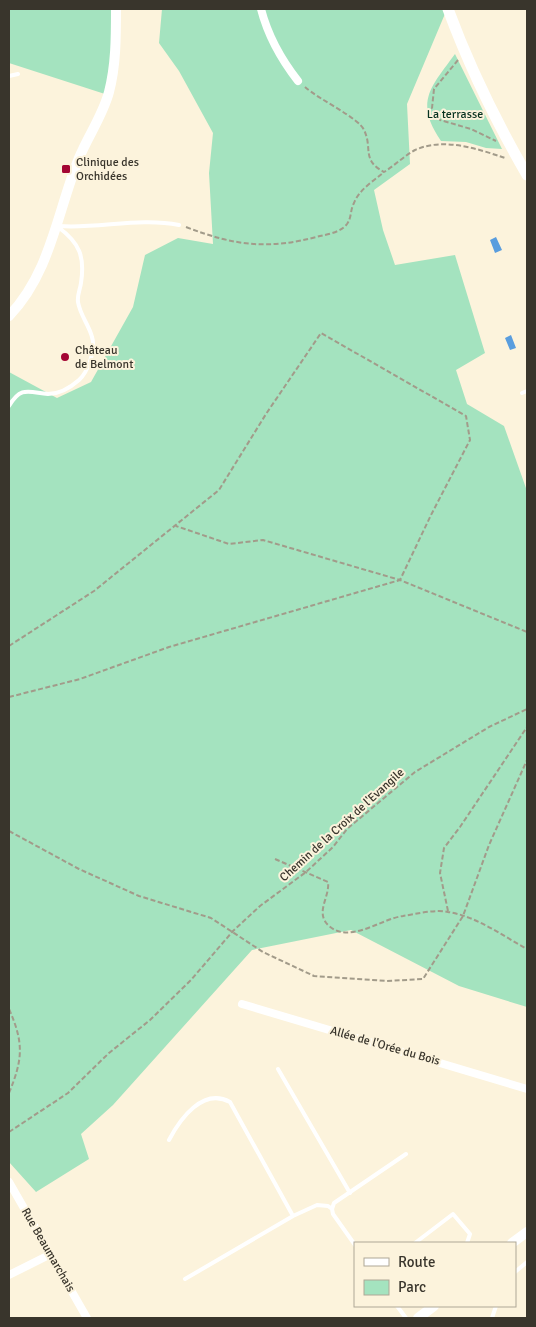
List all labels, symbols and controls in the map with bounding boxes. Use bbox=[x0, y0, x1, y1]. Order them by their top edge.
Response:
park label: La terrasse bbox=[427, 107, 483, 122]
place label: Clinique des Orchidées bbox=[76, 155, 139, 184]
marker: Clinique des Orchidées bbox=[60, 163, 72, 175]
place label: Château de Belmont bbox=[75, 343, 133, 372]
marker: Château de Belmont bbox=[59, 351, 71, 363]
street label: Chemin de la Croix de l'Evangile bbox=[277, 765, 407, 885]
street label: Allée de l'Orée du Bois bbox=[328, 1023, 442, 1069]
street label: Rue Beaumarchais bbox=[18, 1205, 78, 1295]
legend bbox=[354, 1242, 516, 1307]
text: Route bbox=[398, 1253, 435, 1271]
text: Parc bbox=[398, 1278, 426, 1296]

